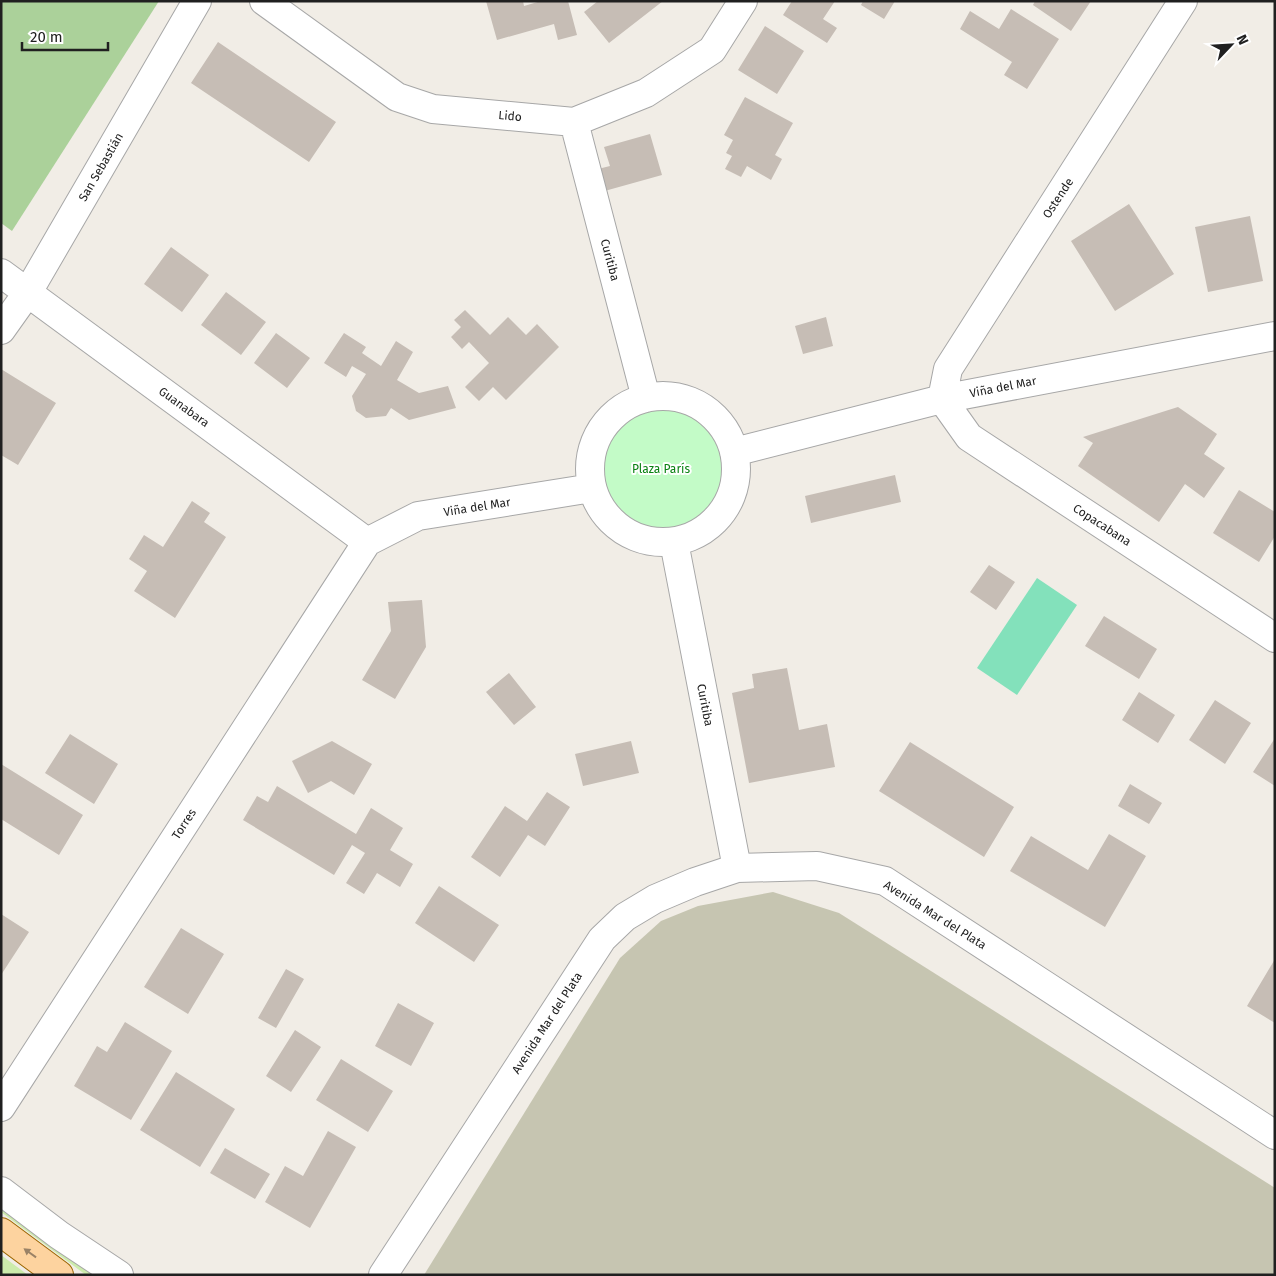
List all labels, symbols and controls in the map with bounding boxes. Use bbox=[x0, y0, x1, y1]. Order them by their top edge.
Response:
scale bar bbox=[22, 20, 109, 52]
north arrow bbox=[1206, 20, 1256, 70]
text: 20 m bbox=[30, 28, 63, 46]
text: N bbox=[1233, 32, 1252, 48]
street label: Lido bbox=[498, 108, 522, 124]
street label: San Sebastián bbox=[76, 130, 126, 204]
street label: Ostende bbox=[1040, 175, 1076, 221]
street label: Curitiba bbox=[598, 238, 622, 282]
street label: Viña del Mar bbox=[968, 374, 1038, 400]
street label: Guanabara bbox=[156, 384, 212, 430]
park label: Plaza París bbox=[632, 462, 690, 476]
street label: Viña del Mar bbox=[442, 495, 512, 519]
street label: Copacabana bbox=[1070, 501, 1134, 549]
street label: Curitiba bbox=[694, 683, 716, 727]
street label: Torres bbox=[169, 806, 199, 842]
street label: Avenida Mar del Plata bbox=[881, 878, 989, 952]
street label: Avenida Mar del Plata bbox=[509, 970, 585, 1076]
one-way arrow bbox=[24, 1248, 37, 1259]

